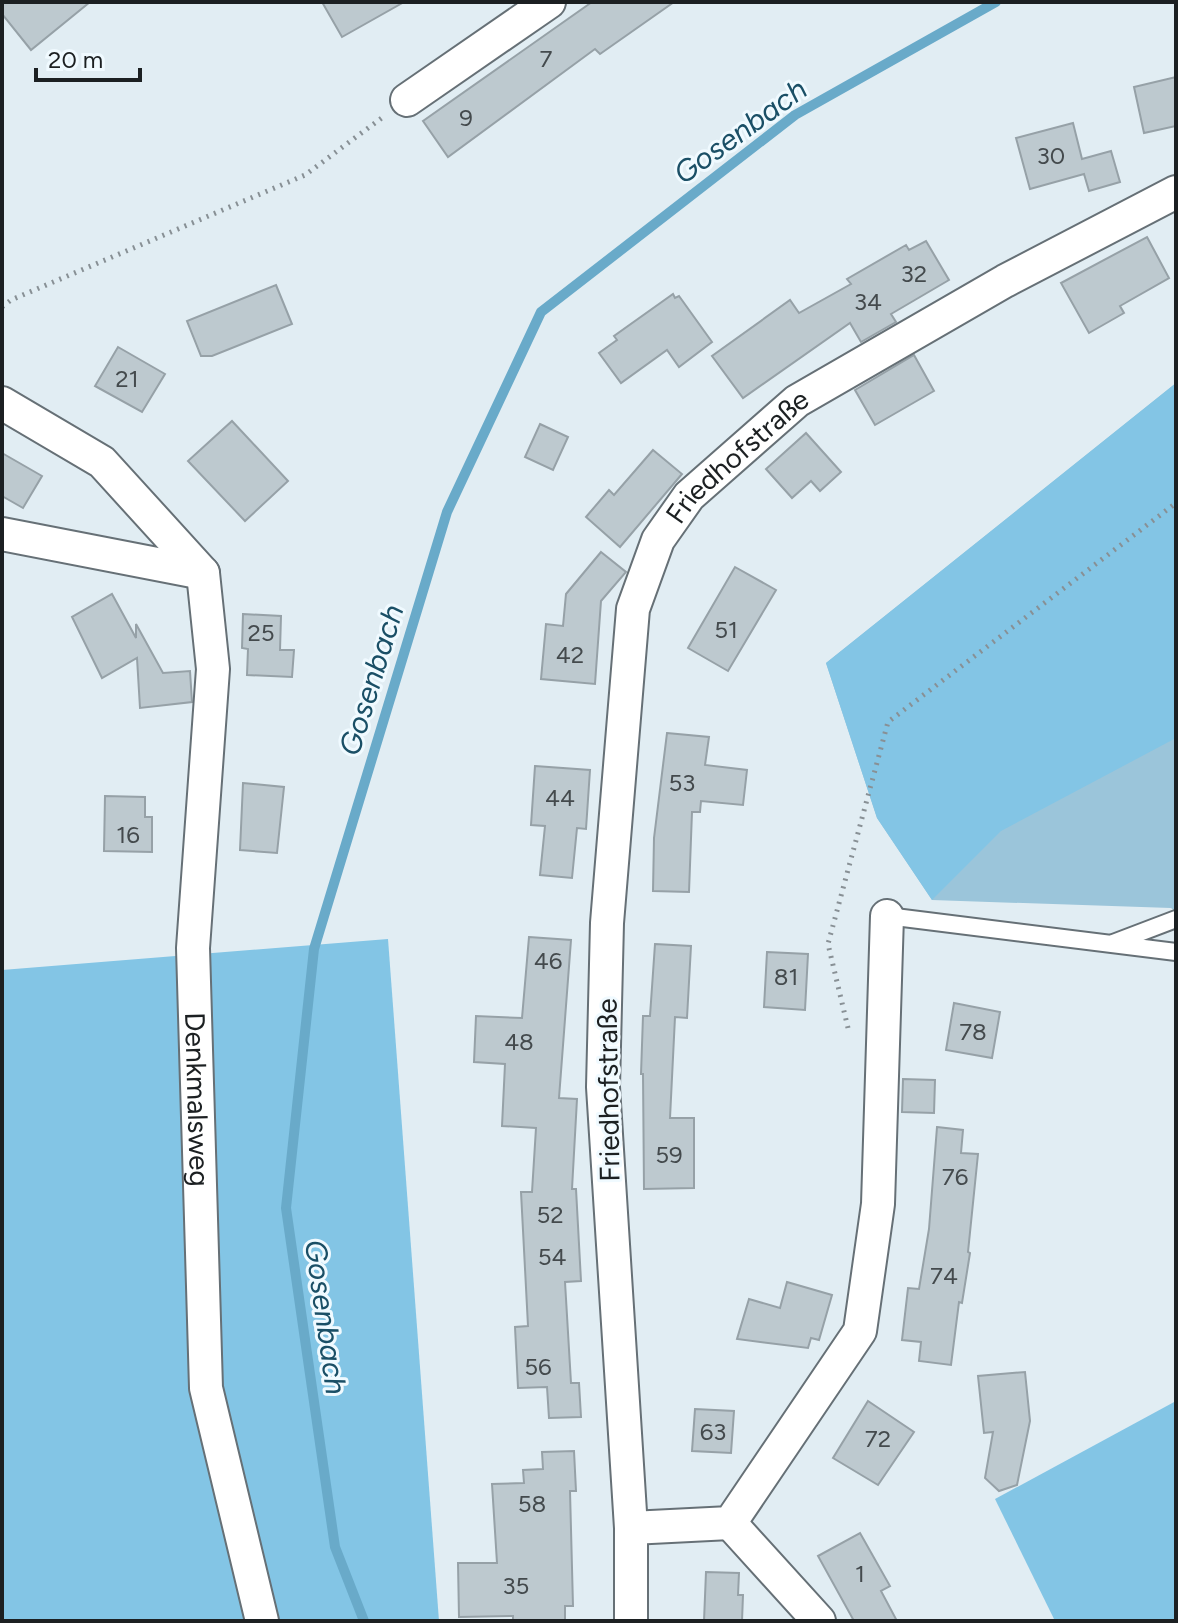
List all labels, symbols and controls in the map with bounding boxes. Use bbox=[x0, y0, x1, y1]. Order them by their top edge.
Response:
scale bar bbox=[36, 32, 140, 82]
house number: 7 bbox=[540, 44, 553, 73]
text: 20 m bbox=[48, 45, 103, 74]
water label: Gosenbach bbox=[666, 70, 814, 192]
house number: 9 bbox=[459, 103, 473, 132]
house number: 30 bbox=[1037, 141, 1065, 170]
house number: 32 bbox=[901, 259, 927, 288]
house number: 34 bbox=[854, 287, 882, 316]
house number: 21 bbox=[115, 364, 139, 393]
street label: Friedhofstraße bbox=[658, 381, 814, 530]
water label: Gosenbach bbox=[331, 600, 411, 760]
house number: 51 bbox=[714, 615, 738, 644]
house number: 25 bbox=[247, 618, 275, 647]
house number: 42 bbox=[556, 640, 584, 669]
house number: 53 bbox=[669, 768, 695, 797]
house number: 44 bbox=[545, 783, 575, 812]
house number: 16 bbox=[116, 820, 140, 849]
house number: 46 bbox=[534, 946, 562, 975]
house number: 81 bbox=[774, 962, 798, 991]
street label: Friedhofstraße bbox=[589, 998, 627, 1182]
street label: Denkmalsweg bbox=[178, 1012, 217, 1187]
house number: 78 bbox=[959, 1017, 987, 1046]
house number: 48 bbox=[504, 1027, 534, 1056]
house number: 59 bbox=[655, 1140, 683, 1169]
house number: 76 bbox=[942, 1162, 968, 1191]
house number: 52 bbox=[536, 1200, 564, 1229]
water label: Gosenbach bbox=[297, 1237, 355, 1397]
house number: 54 bbox=[538, 1242, 566, 1271]
house number: 74 bbox=[930, 1261, 958, 1290]
house number: 56 bbox=[524, 1352, 552, 1381]
house number: 63 bbox=[700, 1417, 726, 1446]
house number: 72 bbox=[865, 1424, 891, 1453]
house number: 58 bbox=[518, 1489, 546, 1518]
house number: 1 bbox=[855, 1559, 865, 1588]
house number: 35 bbox=[503, 1571, 529, 1600]

